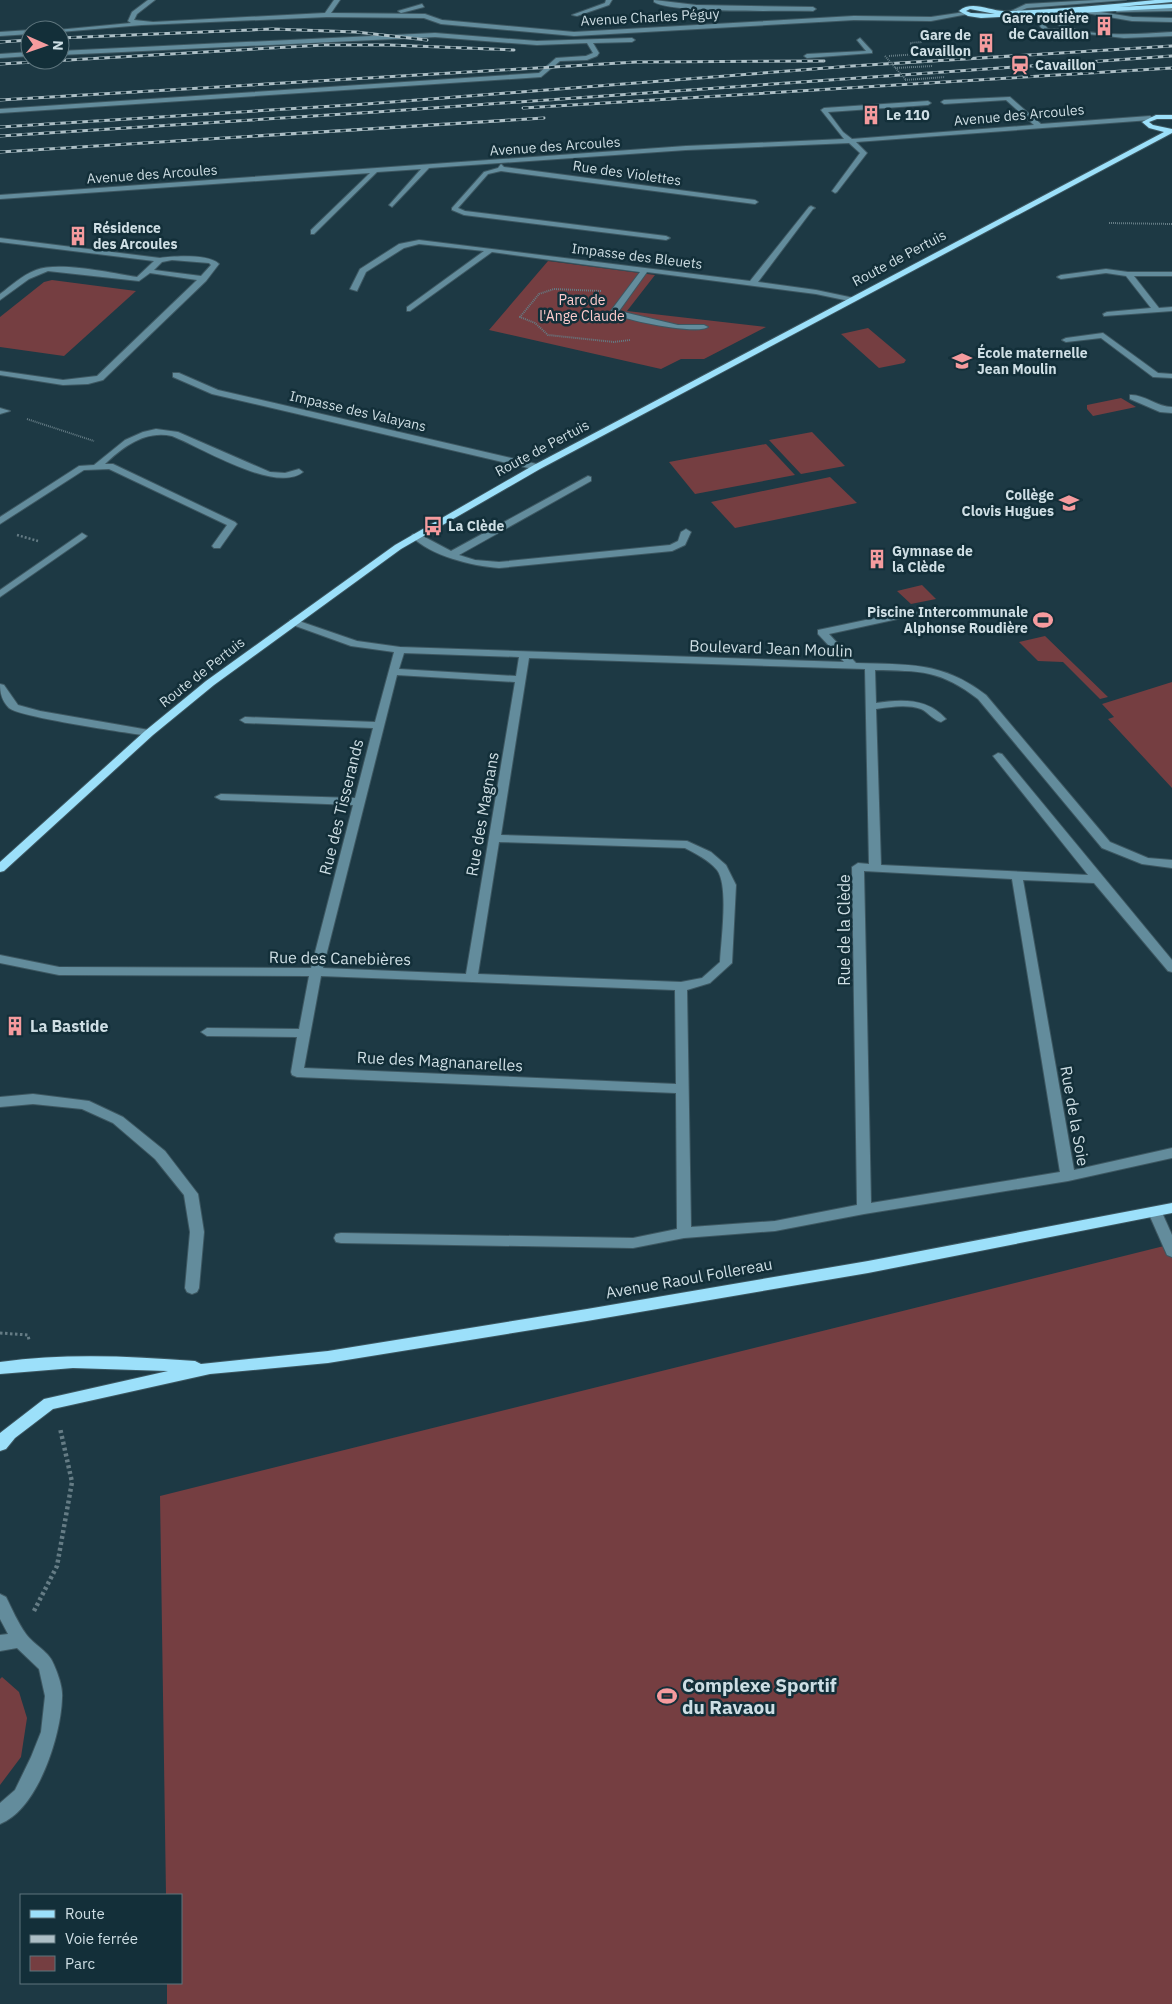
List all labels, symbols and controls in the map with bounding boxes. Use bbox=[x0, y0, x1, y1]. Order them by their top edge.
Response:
street label: Avenue Charles Péguy bbox=[580, 4, 720, 30]
place label: Gare routière de Cavaillon bbox=[1002, 9, 1089, 43]
building icon: Gare routière de Cavaillon bbox=[1093, 15, 1115, 37]
north arrow bbox=[20, 20, 70, 70]
place label: Gare de Cavaillon bbox=[910, 26, 971, 60]
building icon: Gare de Cavaillon bbox=[975, 32, 997, 54]
text: N bbox=[49, 40, 67, 51]
station icon: Cavaillon bbox=[1009, 54, 1031, 76]
place label: Cavaillon bbox=[1035, 56, 1096, 74]
street label: Avenue des Arcoules bbox=[953, 100, 1085, 130]
building icon: Le 110 bbox=[860, 104, 882, 126]
place label: Le 110 bbox=[886, 106, 930, 124]
street label: Avenue des Arcoules bbox=[489, 132, 621, 160]
street label: Rue des Violettes bbox=[572, 156, 683, 190]
street label: Avenue des Arcoules bbox=[86, 160, 218, 188]
place label: Résidence des Arcoules bbox=[93, 219, 178, 253]
building icon: Résidence des Arcoules bbox=[67, 225, 89, 247]
street label: Route de Pertuis bbox=[849, 226, 949, 290]
street label: Impasse des Bleuets bbox=[570, 239, 704, 273]
park label: Parc de l'Ange Claude bbox=[539, 291, 625, 325]
place label: École maternelle Jean Moulin bbox=[977, 343, 1088, 378]
school or university icon: École maternelle Jean Moulin bbox=[951, 350, 973, 372]
street label: Impasse des Valayans bbox=[288, 387, 428, 436]
street label: Route de Pertuis bbox=[492, 416, 592, 480]
place label: Collège Clovis Hugues bbox=[962, 486, 1054, 520]
school or university icon: Collège Clovis Hugues bbox=[1058, 492, 1080, 514]
bus stop icon: La Clède bbox=[422, 515, 444, 537]
place label: La Clède bbox=[448, 517, 504, 535]
place label: Gymnase de la Clède bbox=[892, 542, 973, 576]
building icon: Gymnase de la Clède bbox=[866, 548, 888, 570]
place label: Piscine Intercommunale Alphonse Roudière bbox=[867, 603, 1028, 637]
sports icon: Piscine Intercommunale Alphonse Roudière bbox=[1032, 609, 1054, 631]
street label: Route de Pertuis bbox=[156, 633, 249, 711]
street label: Boulevard Jean Moulin bbox=[689, 635, 853, 661]
street label: Rue des Tisserands bbox=[314, 737, 368, 877]
street label: Rue des Magnans bbox=[461, 750, 503, 878]
street label: Rue de la Clède bbox=[834, 874, 854, 986]
street label: Rue des Canebières bbox=[269, 947, 411, 969]
building icon: La Bastide bbox=[4, 1015, 26, 1037]
place label: La Bastide bbox=[30, 1016, 109, 1036]
street label: Rue des Magnanarelles bbox=[356, 1047, 524, 1075]
street label: Rue de la Soie bbox=[1056, 1064, 1094, 1168]
street label: Avenue Raoul Follereau bbox=[604, 1253, 774, 1303]
place label: Complexe Sportif du Ravaou bbox=[682, 1673, 837, 1719]
sports icon: Complexe Sportif du Ravaou bbox=[656, 1685, 678, 1707]
legend bbox=[20, 1894, 182, 1984]
text: Route bbox=[65, 1904, 105, 1923]
text: Voie ferrée bbox=[65, 1929, 138, 1948]
text: Parc bbox=[65, 1954, 95, 1973]

